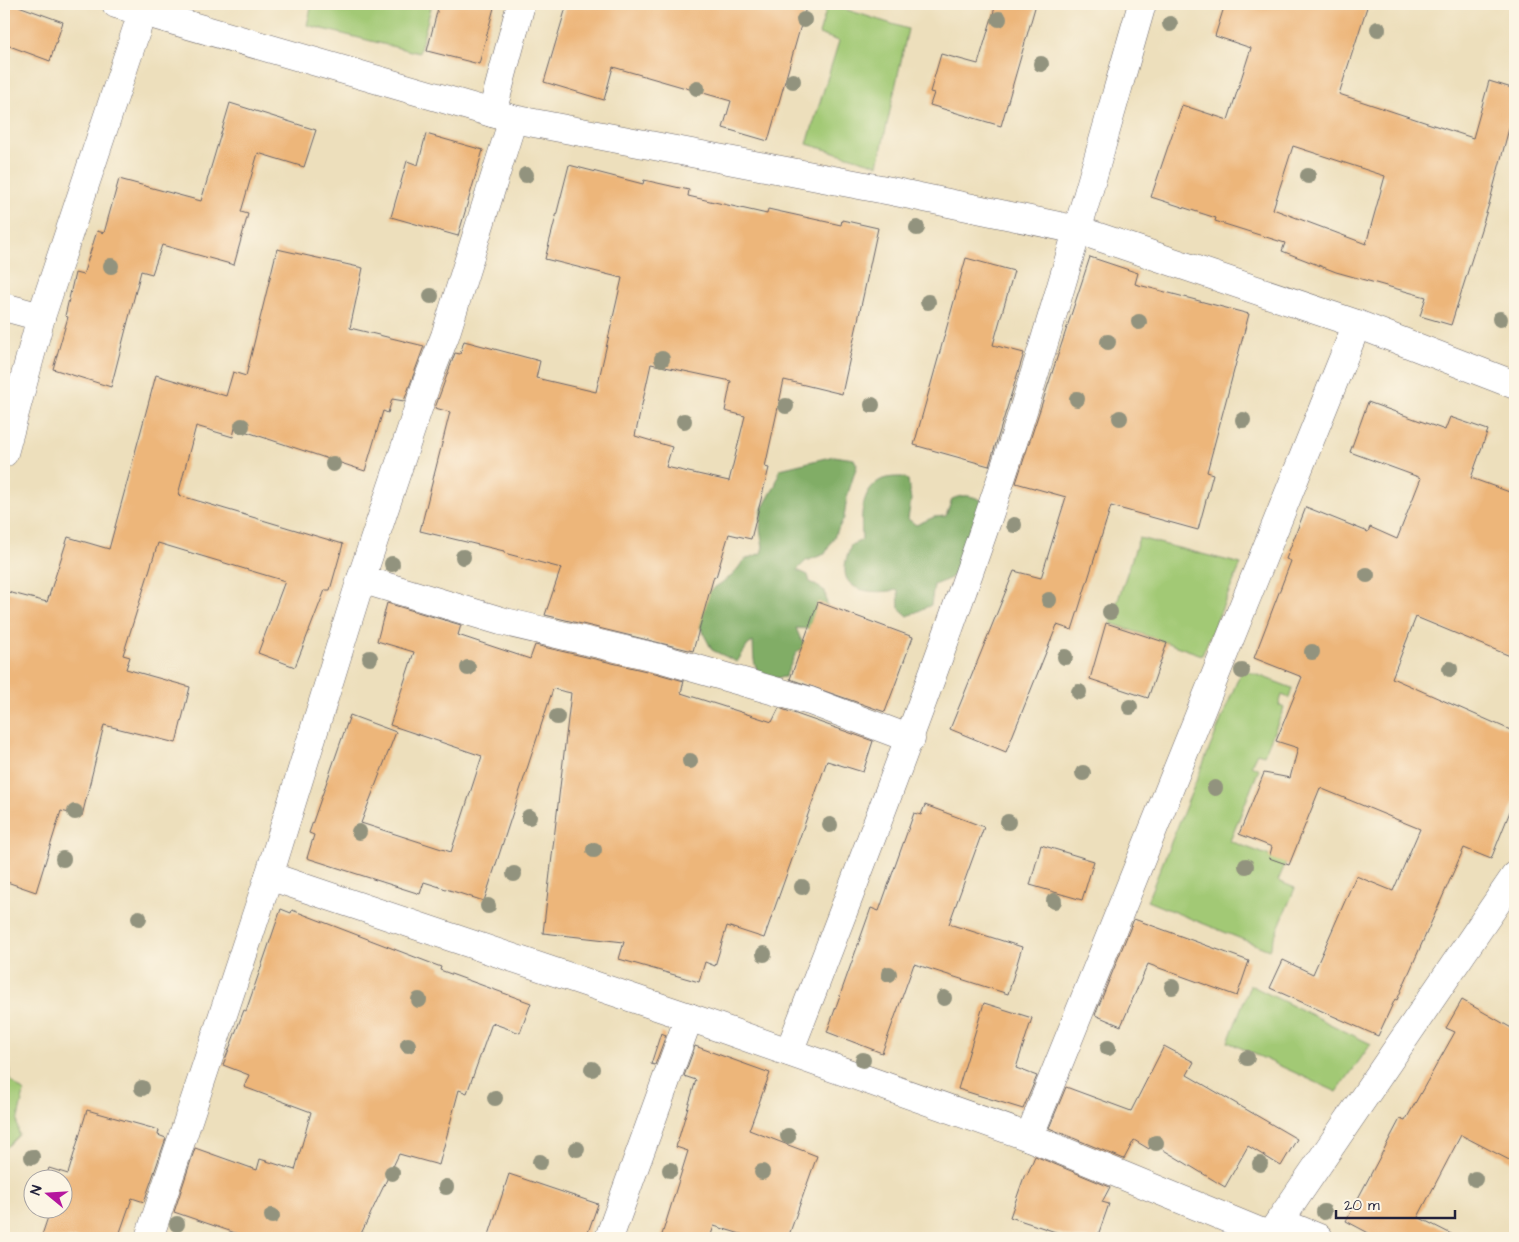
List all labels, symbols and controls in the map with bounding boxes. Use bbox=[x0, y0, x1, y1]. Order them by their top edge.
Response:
north arrow bbox=[22, 1170, 72, 1220]
text: N bbox=[26, 1183, 48, 1198]
scale bar bbox=[1336, 1187, 1455, 1219]
text: 20 m bbox=[1344, 1195, 1380, 1216]

